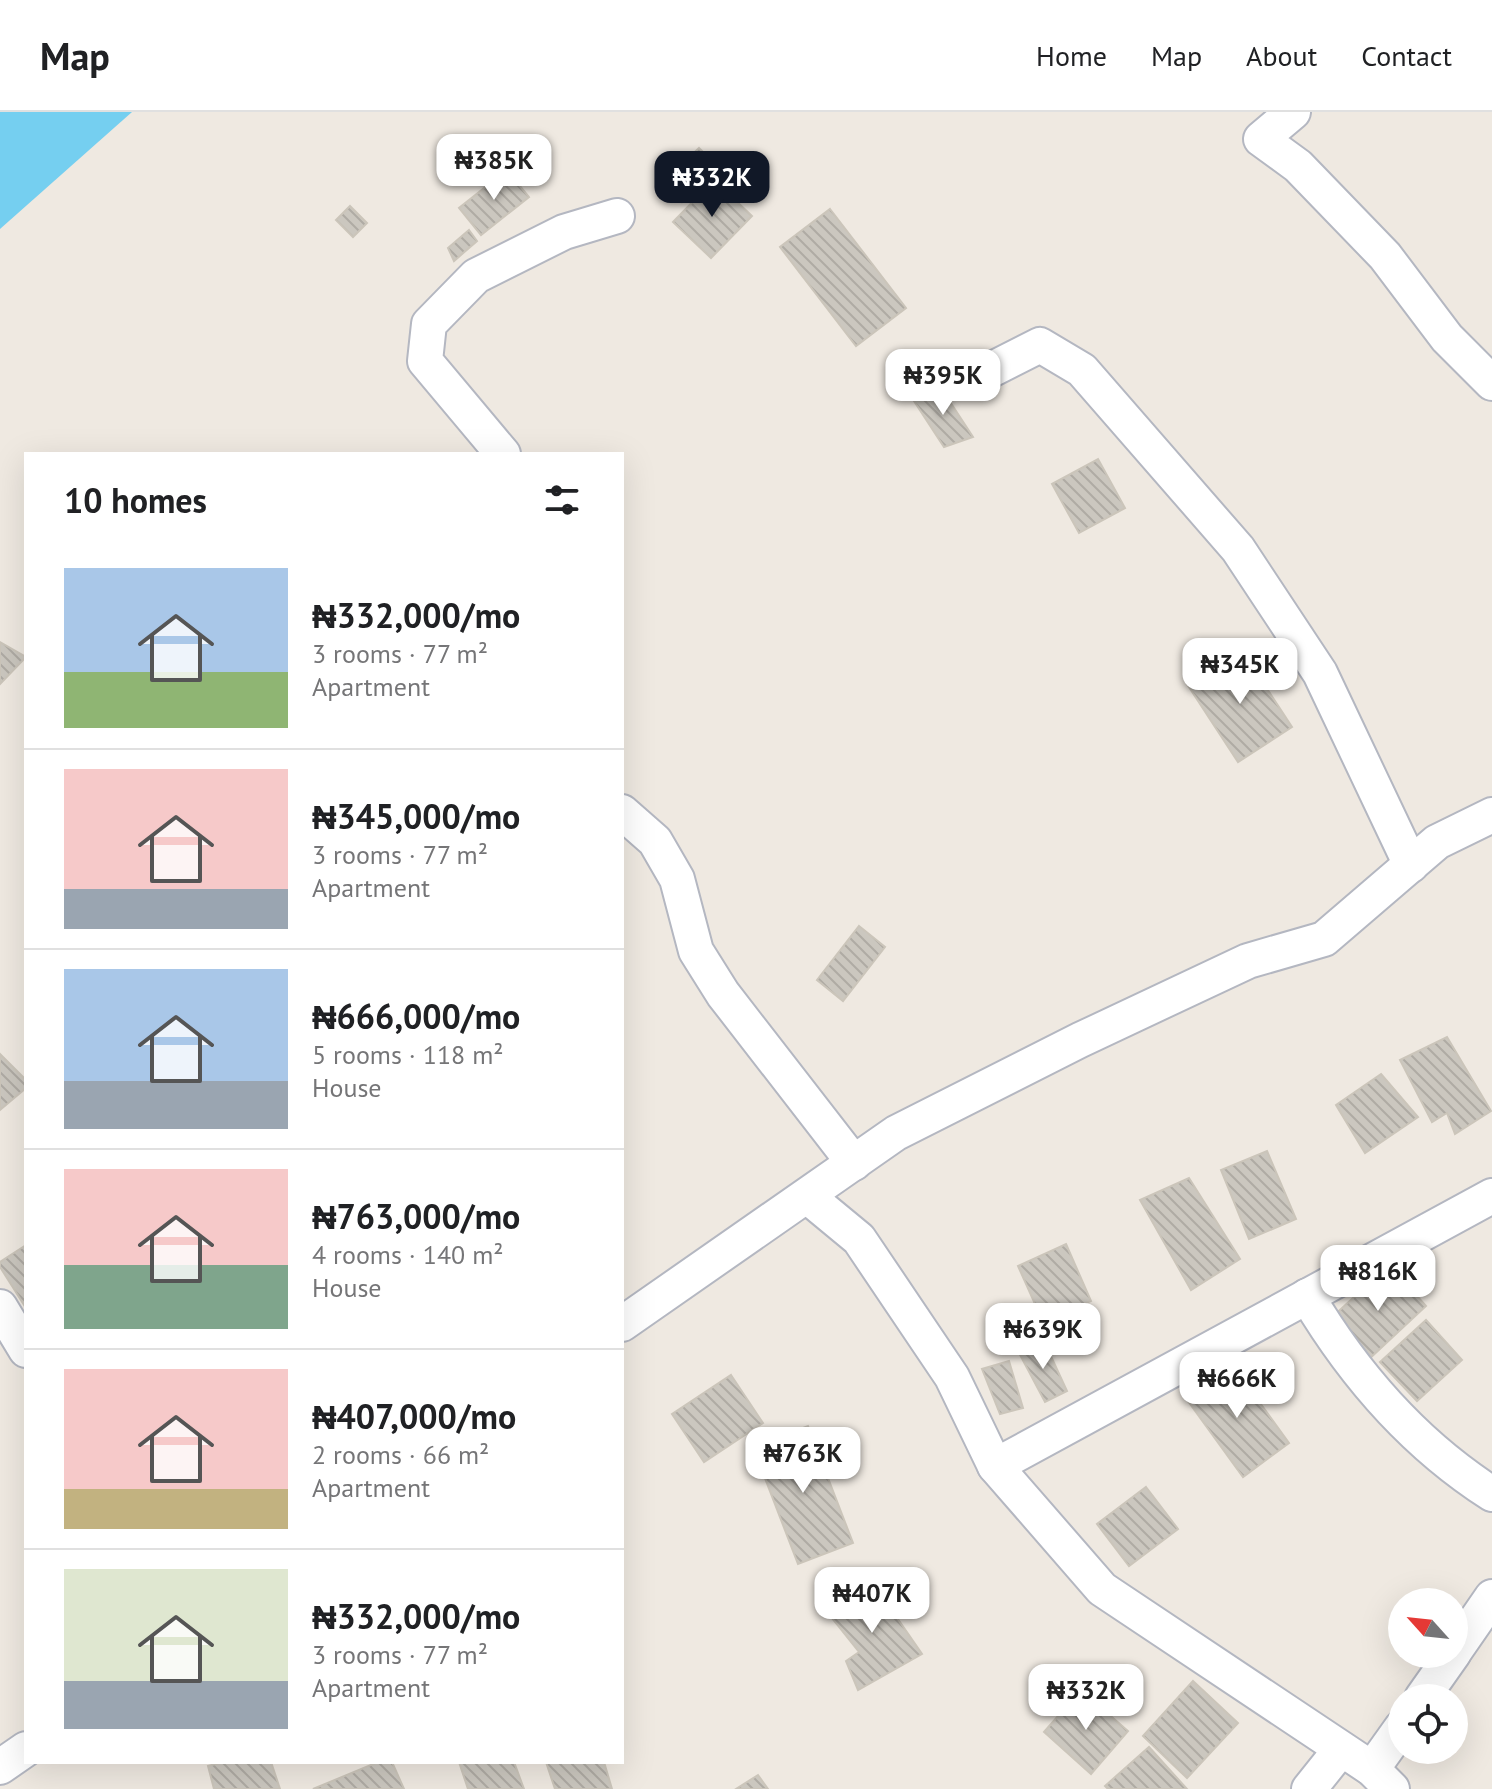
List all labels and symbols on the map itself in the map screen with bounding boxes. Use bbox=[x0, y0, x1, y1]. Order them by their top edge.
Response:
pin: ₦385K bbox=[438, 134, 550, 202]
pin: ₦332K bbox=[656, 151, 768, 219]
pin: ₦395K bbox=[887, 349, 999, 417]
pin: ₦345K bbox=[1184, 638, 1296, 706]
pin: ₦816K bbox=[1322, 1245, 1434, 1313]
pin: ₦639K bbox=[987, 1303, 1099, 1371]
pin: ₦666K bbox=[1181, 1352, 1293, 1420]
pin: ₦763K bbox=[747, 1427, 859, 1495]
pin: ₦407K bbox=[816, 1567, 928, 1635]
north arrow bbox=[1388, 1588, 1468, 1668]
pin: ₦332K bbox=[1030, 1664, 1142, 1732]

